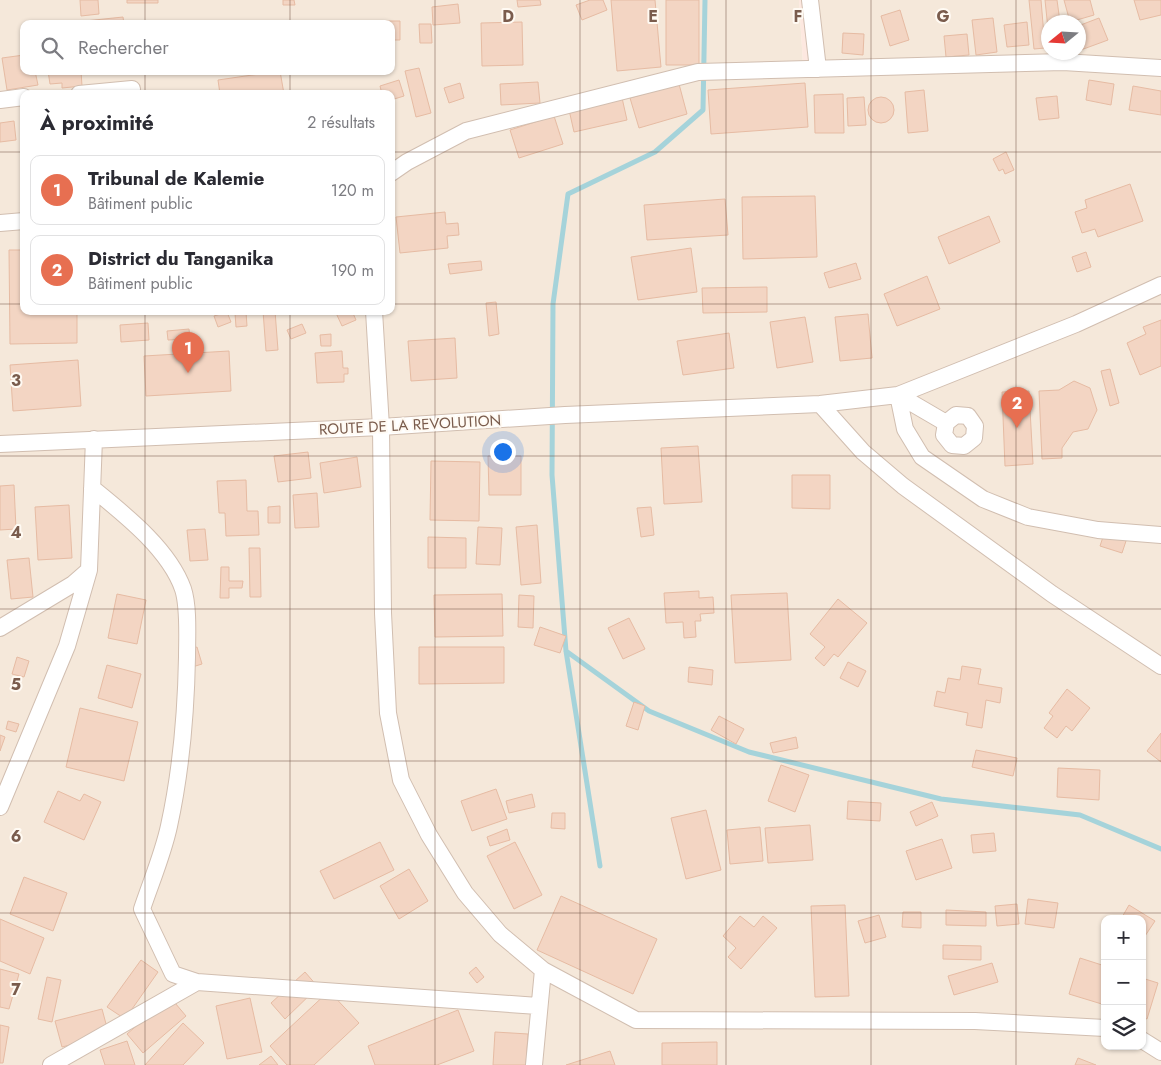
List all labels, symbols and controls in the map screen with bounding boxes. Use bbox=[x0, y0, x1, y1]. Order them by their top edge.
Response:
text: D bbox=[502, 5, 514, 28]
text: E bbox=[648, 5, 658, 28]
text: F bbox=[794, 5, 802, 28]
text: G bbox=[936, 5, 950, 28]
north arrow bbox=[1041, 15, 1086, 60]
search box bbox=[20, 20, 395, 75]
icon: search bbox=[38, 34, 66, 62]
text: Rechercher bbox=[78, 34, 169, 61]
text: À proximité bbox=[40, 108, 154, 138]
text: 2 résultats bbox=[307, 111, 375, 134]
text: Tribunal de Kalemie bbox=[88, 165, 264, 192]
text: 1 bbox=[53, 179, 61, 202]
text: 120 m bbox=[331, 179, 374, 202]
text: Bâtiment public bbox=[88, 192, 193, 215]
text: District du Tanganika bbox=[88, 245, 274, 272]
text: 2 bbox=[52, 259, 62, 282]
text: 190 m bbox=[331, 259, 374, 282]
text: Bâtiment public bbox=[88, 272, 193, 295]
pin: 1 bbox=[172, 332, 204, 373]
text: 3 bbox=[11, 369, 21, 392]
pin: 2 bbox=[1001, 387, 1033, 428]
street label: ROUTE DE LA REVOLUTION bbox=[318, 409, 502, 441]
your location bbox=[490, 439, 516, 465]
text: 4 bbox=[10, 521, 22, 544]
text: 5 bbox=[11, 673, 21, 696]
text: 6 bbox=[11, 825, 21, 848]
map controls bbox=[1101, 915, 1146, 1050]
button: + bbox=[1101, 915, 1146, 960]
button: − bbox=[1101, 960, 1146, 1005]
text: 7 bbox=[11, 978, 21, 1001]
button: layers bbox=[1101, 1005, 1146, 1050]

